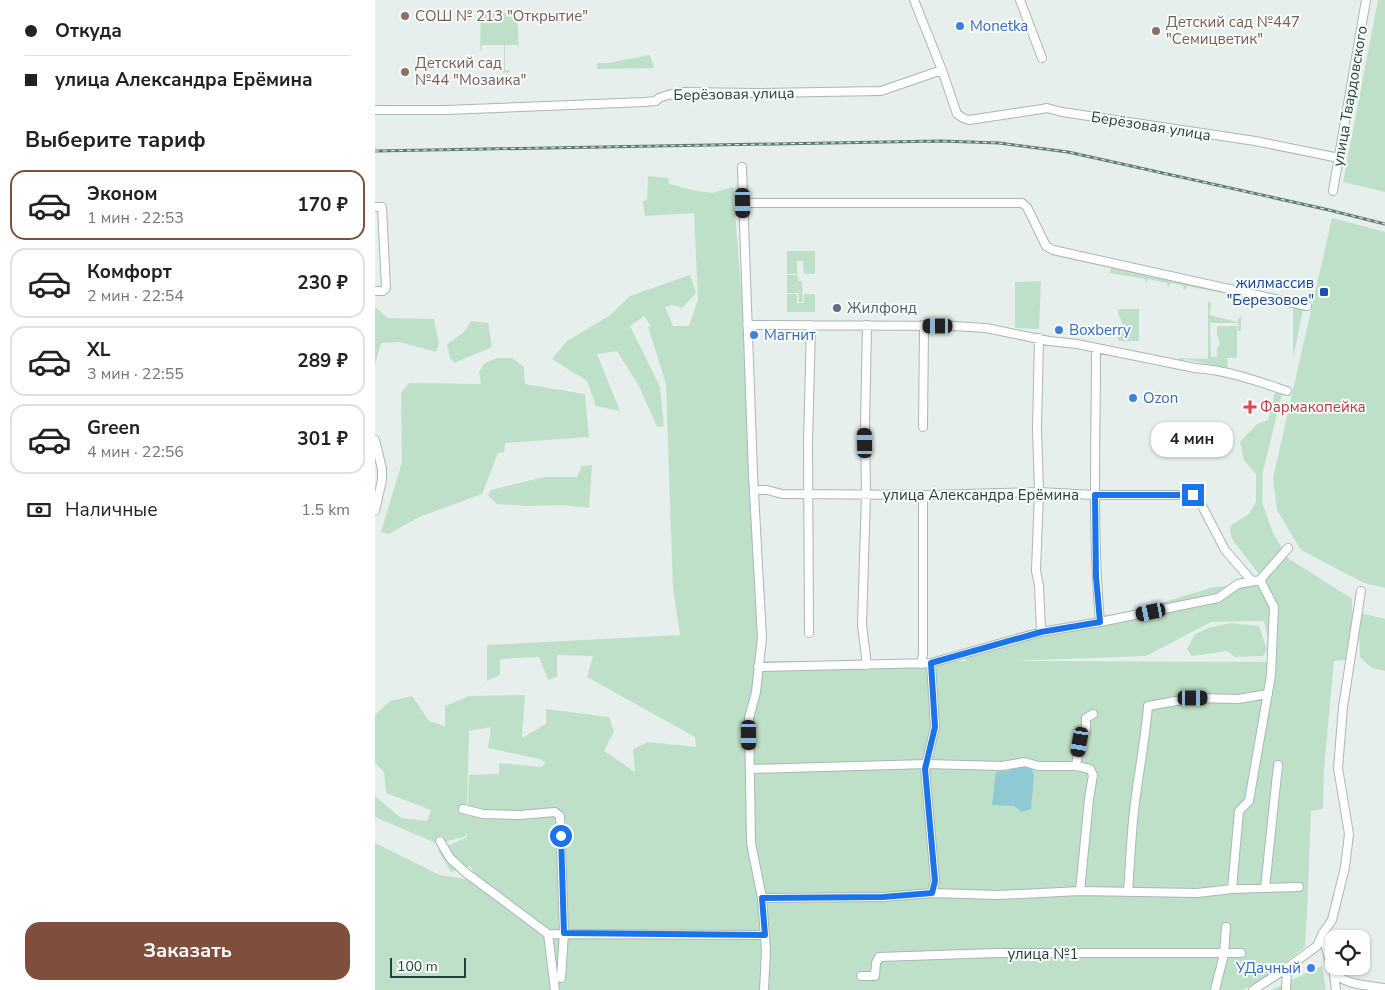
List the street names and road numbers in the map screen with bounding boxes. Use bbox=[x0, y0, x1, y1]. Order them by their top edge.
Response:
street label: улица Твардовского bbox=[1328, 24, 1372, 168]
street label: Берёзовая улица bbox=[673, 83, 795, 105]
street label: Берёзовая улица bbox=[1090, 107, 1212, 145]
street label: улица Александра Ерёмина bbox=[883, 485, 1079, 505]
street label: улица №1 bbox=[1008, 944, 1078, 964]

